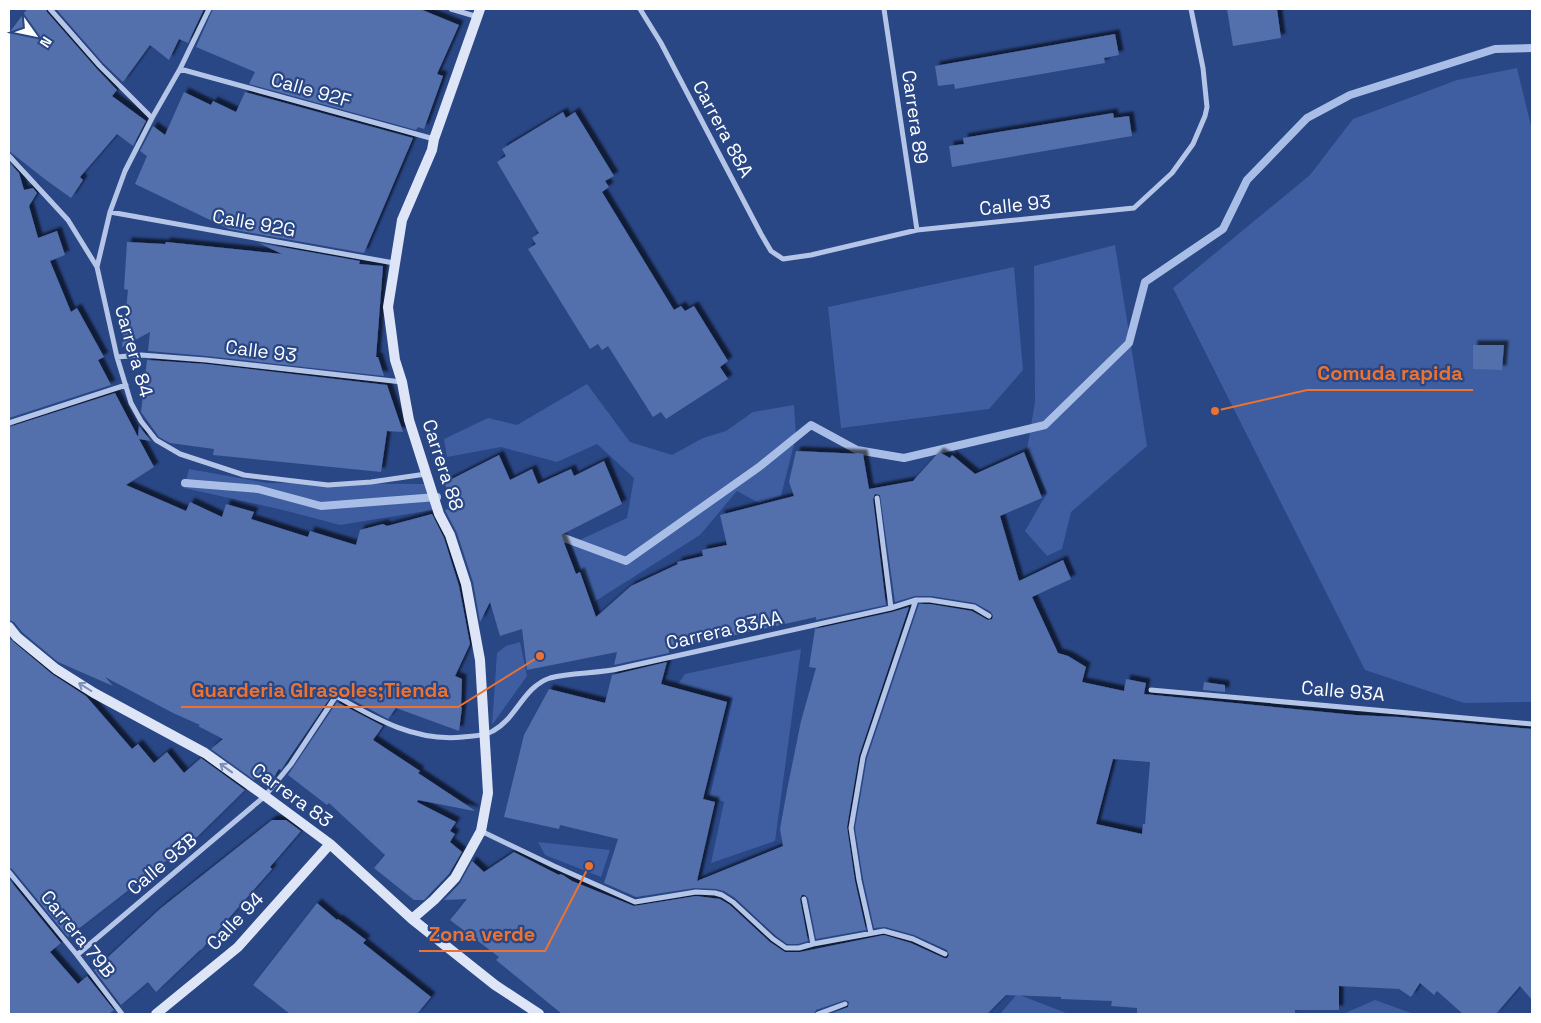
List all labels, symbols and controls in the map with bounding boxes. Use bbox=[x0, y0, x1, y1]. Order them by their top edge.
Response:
north arrow bbox=[10, 10, 60, 60]
text: N bbox=[36, 33, 56, 51]
street label: Calle 92F bbox=[268, 67, 354, 113]
street label: Carrera 89 bbox=[896, 68, 934, 166]
street label: Carrera 88A bbox=[687, 76, 759, 182]
street label: Calle 93 bbox=[978, 189, 1052, 221]
street label: Calle 92G bbox=[210, 203, 298, 243]
street label: Carrera 84 bbox=[109, 302, 159, 400]
street label: Calle 93 bbox=[224, 334, 298, 368]
callout: Comuda rapida bbox=[1307, 355, 1473, 390]
text: Comuda rapida bbox=[1317, 360, 1463, 386]
street label: Carrera 88 bbox=[416, 416, 470, 514]
street label: Carrera 83AA bbox=[664, 605, 784, 655]
callout: Guarderia GIrasoles;Tienda bbox=[181, 672, 458, 707]
street label: Calle 93A bbox=[1300, 675, 1386, 707]
text: Guarderia GIrasoles;Tienda bbox=[191, 677, 449, 703]
one-way arrow bbox=[78, 682, 92, 693]
street label: Carrera 83 bbox=[246, 757, 338, 833]
one-way arrow bbox=[219, 763, 233, 773]
street label: Calle 93B bbox=[122, 827, 202, 901]
street label: Carrera 79B bbox=[35, 885, 121, 983]
street label: Calle 94 bbox=[201, 886, 269, 956]
callout: Zona verde bbox=[419, 916, 545, 951]
text: Zona verde bbox=[429, 921, 535, 947]

